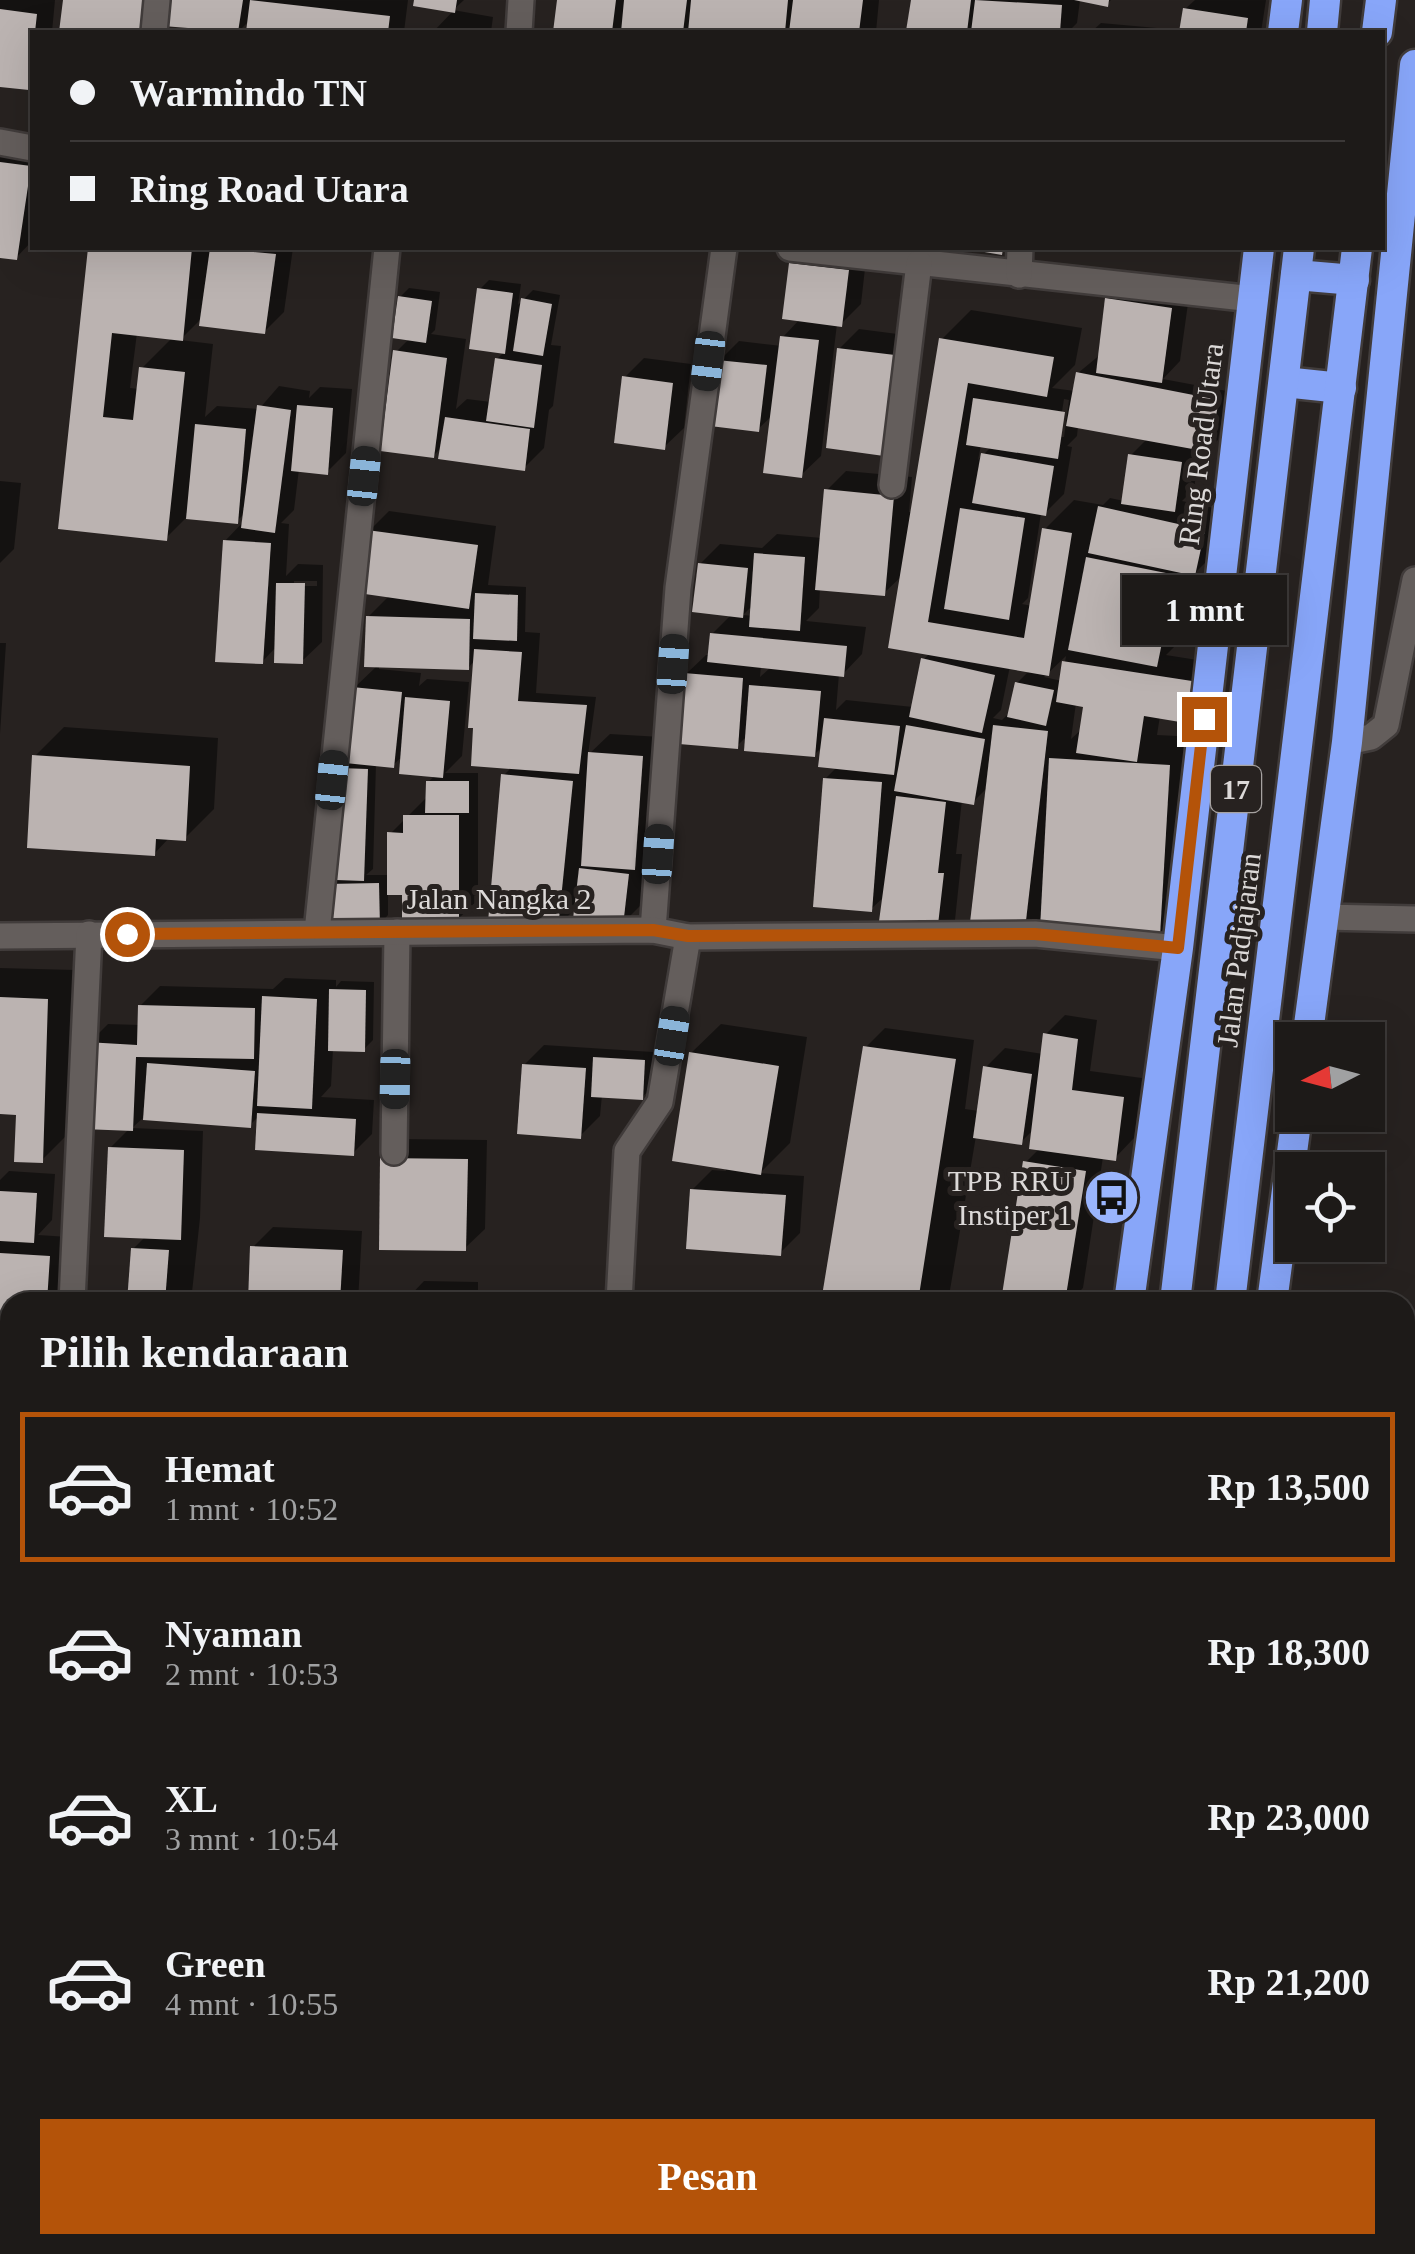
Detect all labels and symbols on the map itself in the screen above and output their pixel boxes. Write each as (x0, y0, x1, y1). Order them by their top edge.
car (689, 329, 727, 393)
street label: Ring Road Utara (1172, 341, 1229, 547)
car (346, 445, 382, 507)
callout: 1 mnt (1122, 574, 1286, 644)
car (656, 633, 690, 695)
route end (1182, 697, 1227, 742)
car (314, 749, 350, 811)
road number: 17 (1211, 766, 1261, 812)
car (641, 823, 675, 885)
street label: Jalan Padjajaran (1210, 851, 1267, 1049)
street label: Jalan Nangka 2 (407, 882, 591, 915)
route start (105, 912, 150, 957)
car (652, 1004, 692, 1068)
north arrow (1275, 1022, 1385, 1132)
car (379, 1049, 411, 1109)
place label: TPB RRU Instiper 1 (948, 1164, 1072, 1231)
bus stop icon: TPB RRU Instiper 1 (1081, 1168, 1141, 1228)

